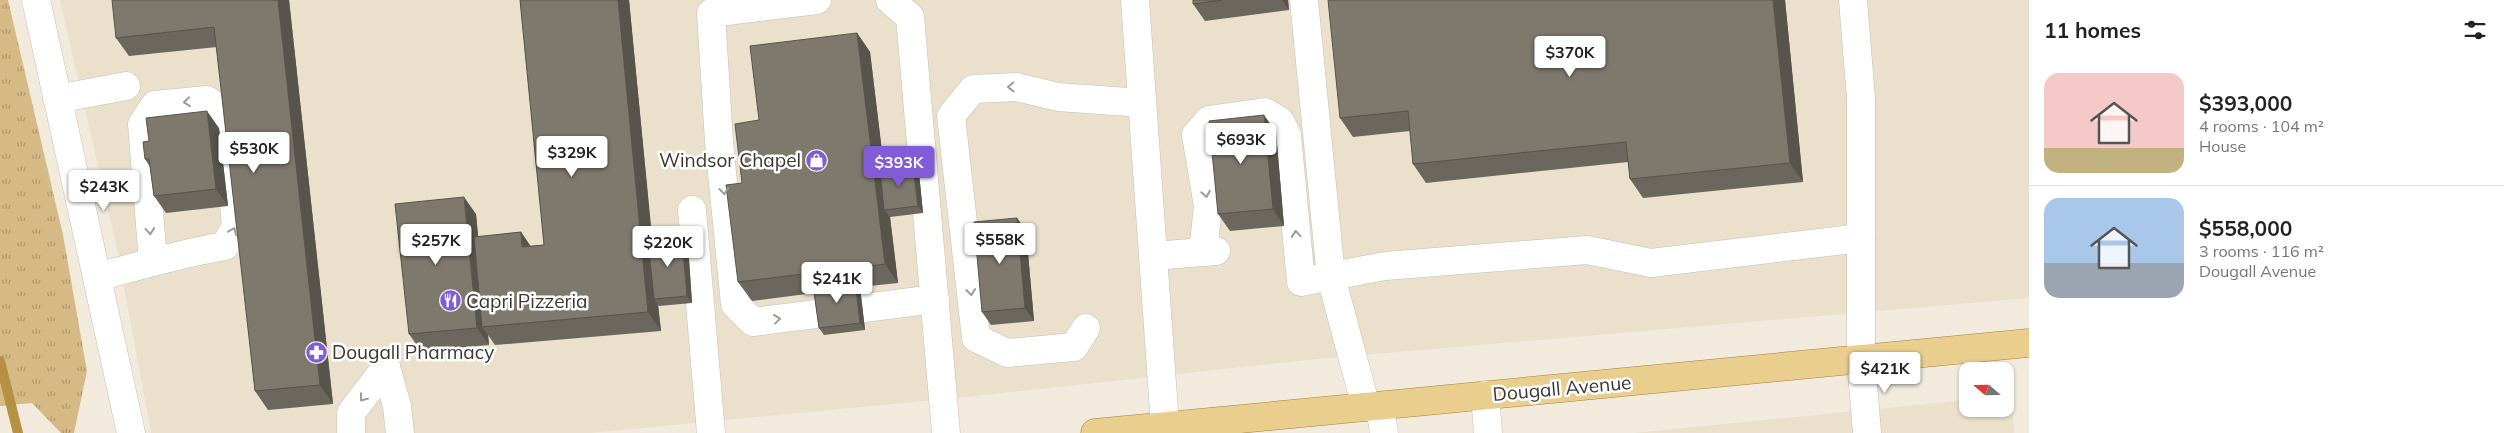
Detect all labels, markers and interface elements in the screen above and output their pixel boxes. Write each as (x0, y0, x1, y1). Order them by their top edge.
icon: filters (2461, 16, 2489, 44)
text: 11 homes (2044, 17, 2141, 43)
pin: $370K (1535, 36, 1605, 78)
text: $370K (1545, 42, 1595, 62)
one-way arrow (1006, 82, 1014, 92)
text: $393,000 (2199, 90, 2292, 116)
icon: home (2084, 93, 2144, 153)
one-way arrow (183, 96, 191, 107)
text: 4 rooms · 104 m² (2199, 116, 2324, 136)
pin: $693K (1206, 122, 1276, 165)
text: $693K (1216, 129, 1266, 149)
pin: $530K (219, 132, 289, 174)
pin: $329K (537, 136, 607, 178)
text: House (2199, 136, 2246, 156)
text: $530K (229, 138, 279, 158)
text: $329K (547, 142, 597, 162)
pin: $393K (864, 146, 934, 188)
place label: Windsor Chapel (659, 148, 801, 172)
shop icon: Windsor Chapel (805, 148, 829, 172)
text: $393K (874, 152, 924, 172)
pin: $243K (69, 170, 139, 212)
text: $243K (79, 176, 129, 196)
one-way arrow (718, 187, 729, 195)
one-way arrow (1201, 189, 1211, 198)
text: $558,000 (2199, 215, 2292, 241)
icon: home (2084, 218, 2144, 278)
pin: $558K (965, 222, 1035, 265)
pin: $257K (401, 224, 471, 266)
pin: $220K (633, 226, 703, 268)
one-way arrow (145, 227, 156, 235)
one-way arrow (226, 228, 236, 237)
text: $558K (975, 229, 1025, 249)
one-way arrow (1291, 229, 1302, 237)
text: $257K (411, 230, 461, 250)
text: $220K (643, 232, 693, 252)
text: 3 rooms · 116 m² (2199, 241, 2324, 261)
text: Dougall Avenue (2199, 261, 2316, 281)
pin: $241K (802, 262, 872, 304)
text: $241K (812, 268, 862, 288)
restaurant icon: Capri Pizzeria (438, 289, 462, 313)
place label: Capri Pizzeria (466, 289, 587, 313)
one-way arrow (965, 289, 976, 297)
one-way arrow (773, 314, 781, 325)
pharmacy icon: Dougall Pharmacy (304, 340, 328, 364)
place label: Dougall Pharmacy (332, 340, 494, 364)
pin: $421K (1850, 352, 1920, 394)
text: $421K (1860, 358, 1910, 378)
north arrow (1959, 362, 2014, 418)
map controls (1959, 362, 2014, 417)
street label: Dougall Avenue (1492, 370, 1632, 406)
one-way arrow (360, 392, 369, 402)

